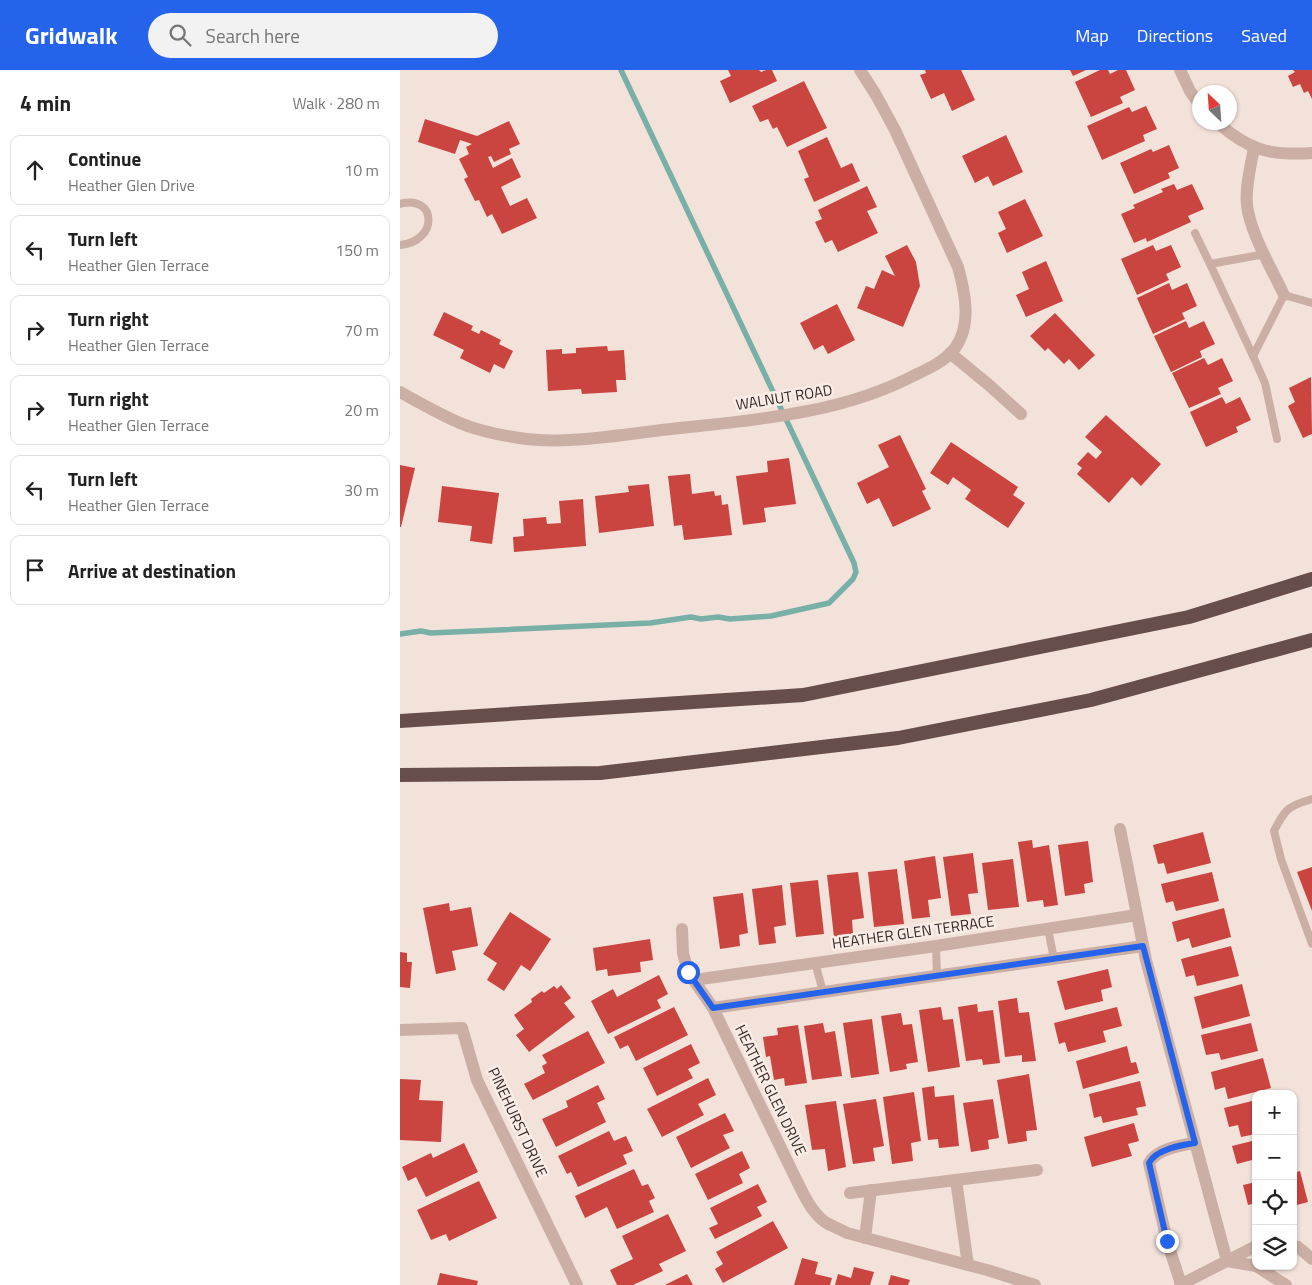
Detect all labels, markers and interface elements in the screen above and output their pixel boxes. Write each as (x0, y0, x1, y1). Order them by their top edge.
search box (148, 13, 498, 58)
text: Gridwalk (25, 17, 118, 53)
icon: search (166, 21, 194, 49)
text: Search here (206, 21, 300, 50)
text: Map (1075, 22, 1109, 49)
text: Directions (1137, 22, 1213, 49)
text: Saved (1241, 22, 1287, 49)
north arrow (1192, 85, 1237, 130)
text: 4 min (20, 87, 71, 119)
text: Walk · 280 m (292, 91, 380, 115)
text: Continue (68, 144, 141, 173)
icon: ahead (21, 156, 49, 184)
text: 10 m (344, 158, 379, 182)
text: Heather Glen Drive (68, 173, 195, 197)
text: Turn left (68, 224, 138, 253)
icon: left (21, 236, 49, 264)
text: 150 m (335, 238, 379, 262)
text: Heather Glen Terrace (68, 253, 209, 277)
text: Turn right (68, 304, 149, 333)
icon: right (21, 316, 49, 344)
text: 70 m (344, 318, 379, 342)
text: Heather Glen Terrace (68, 333, 209, 357)
street label: WALNUT ROAD (734, 378, 834, 416)
text: Turn right (68, 384, 149, 413)
icon: right (21, 396, 49, 424)
text: 20 m (344, 398, 379, 422)
text: Heather Glen Terrace (68, 413, 209, 437)
text: Turn left (68, 464, 138, 493)
icon: left (21, 476, 49, 504)
text: 30 m (344, 478, 379, 502)
text: Heather Glen Terrace (68, 493, 209, 517)
icon: arrive (21, 556, 49, 584)
text: Arrive at destination (68, 556, 236, 585)
street label: HEATHER GLEN TERRACE (830, 909, 996, 955)
route start (677, 961, 700, 984)
street label: HEATHER GLEN DRIVE (729, 1021, 813, 1159)
street label: PINEHURST DRIVE (482, 1063, 554, 1181)
map controls (1252, 1090, 1297, 1270)
button: + (1252, 1090, 1297, 1135)
button: − (1252, 1135, 1297, 1180)
button: locate (1252, 1180, 1297, 1225)
button: layers (1252, 1225, 1297, 1270)
route end (1156, 1230, 1179, 1253)

